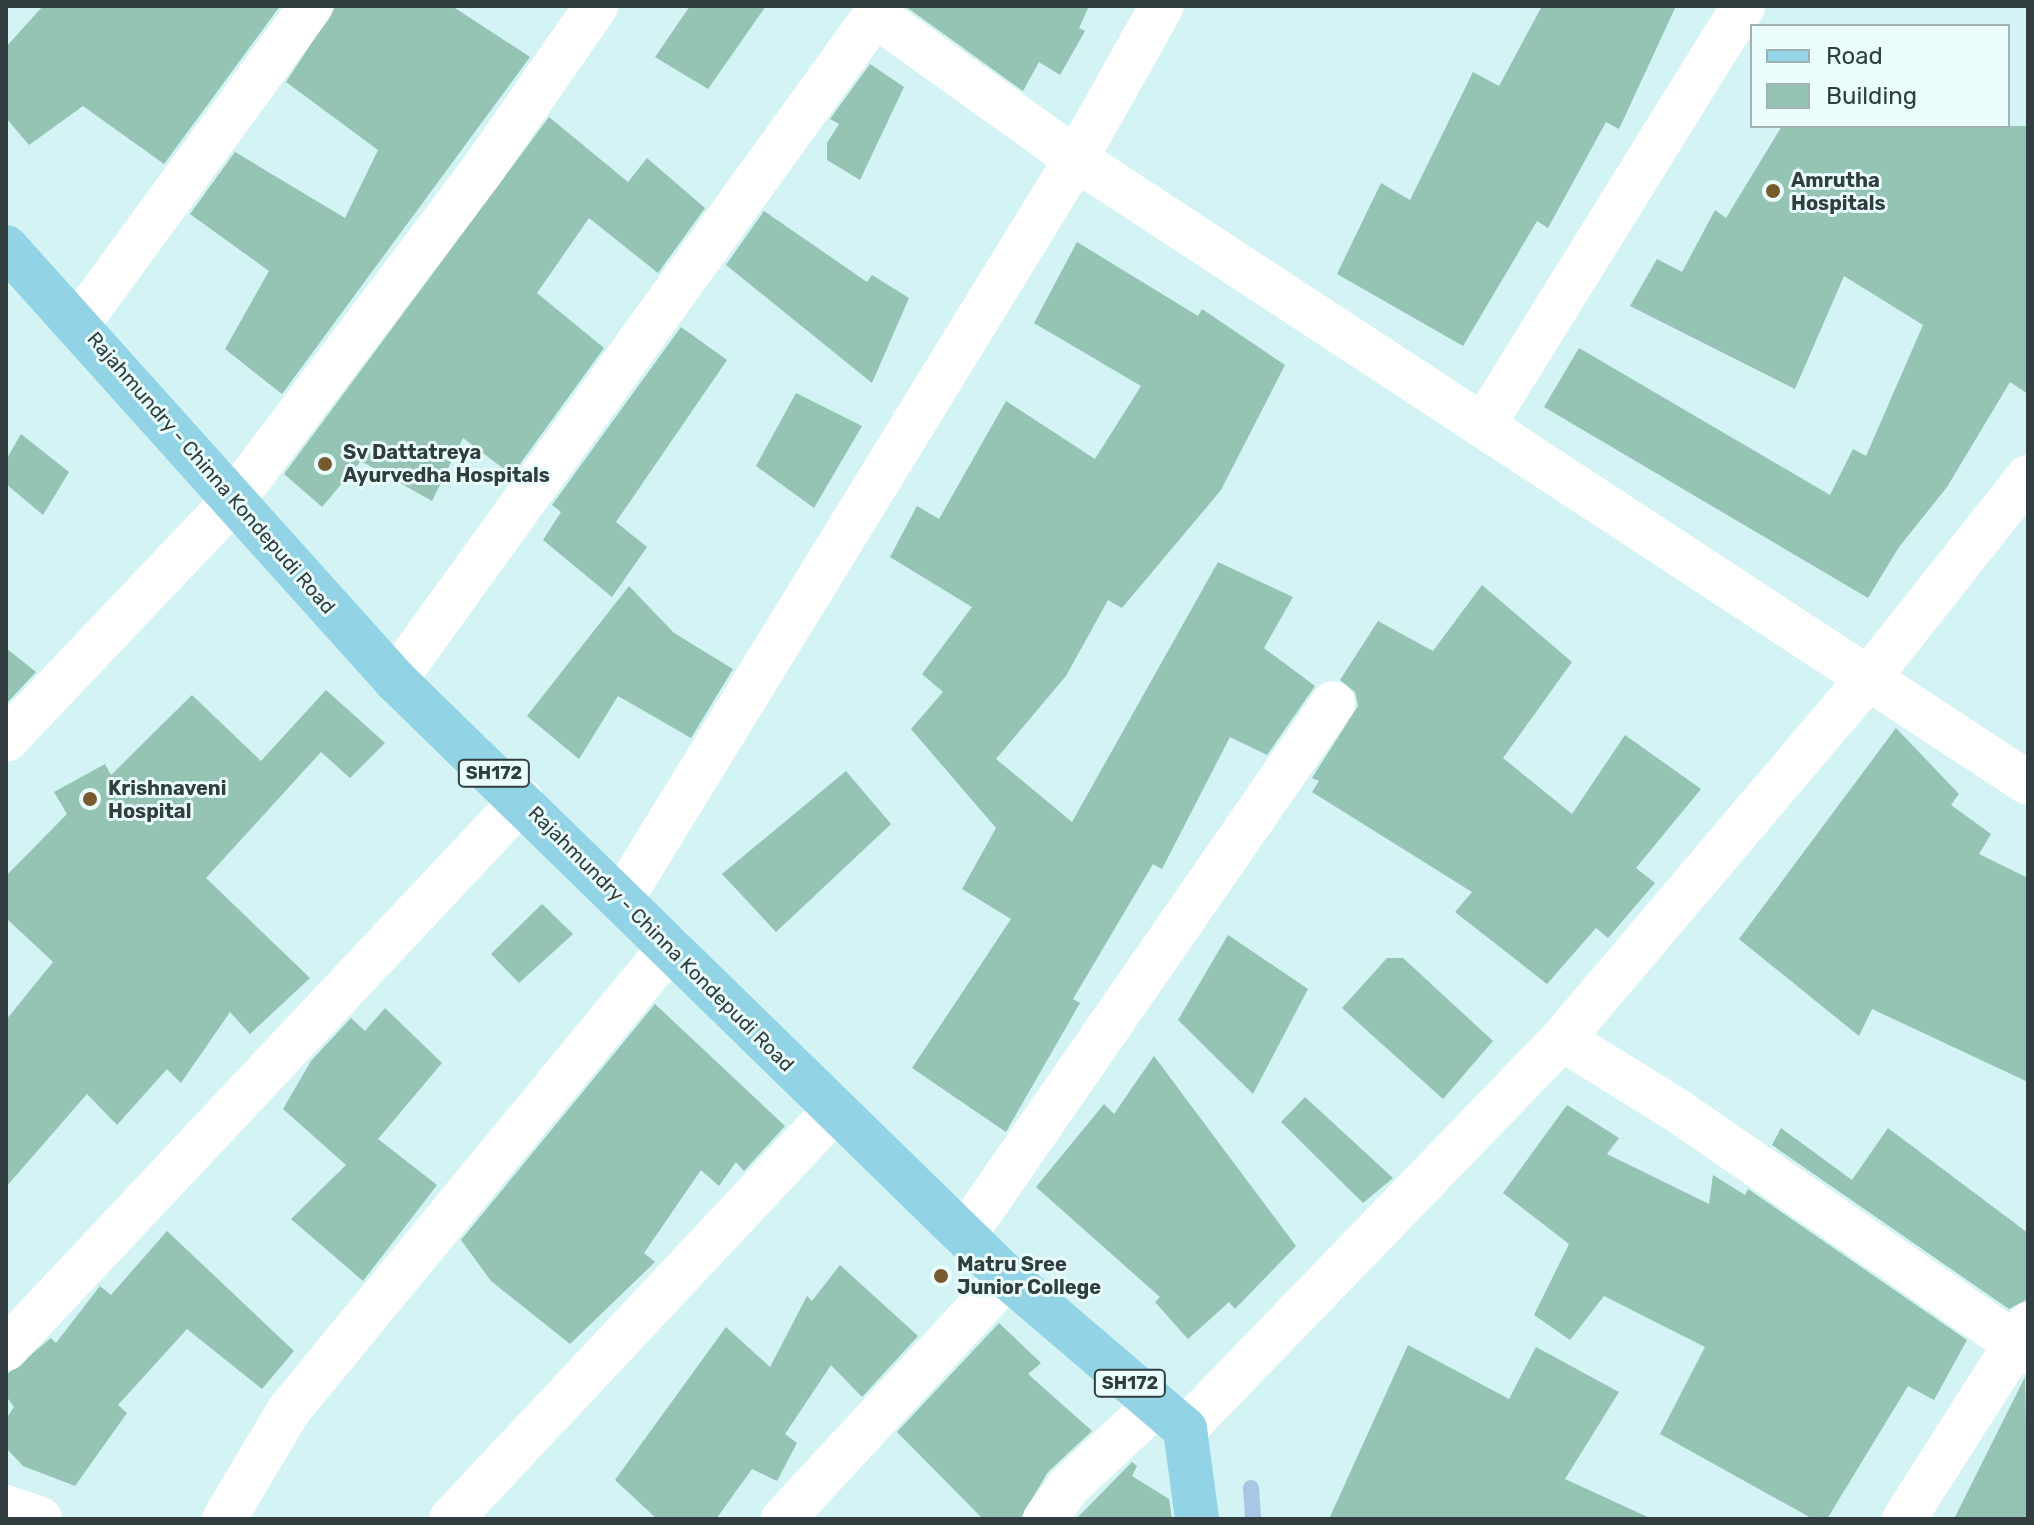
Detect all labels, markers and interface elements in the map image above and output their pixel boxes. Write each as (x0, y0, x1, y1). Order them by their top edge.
legend (1750, 24, 2010, 128)
text: Road (1826, 42, 1883, 70)
text: Building (1826, 82, 1917, 110)
place label: Amrutha Hospitals (1791, 168, 1885, 215)
marker: Amrutha Hospitals (1762, 180, 1784, 202)
street label: Rajahmundry - Chinna Kondepudi Road (82, 327, 340, 619)
place label: Sv Dattatreya Ayurvedha Hospitals (343, 440, 550, 487)
marker: Sv Dattatreya Ayurvedha Hospitals (314, 453, 336, 475)
road number: SH172 (456, 759, 532, 787)
place label: Krishnaveni Hospital (108, 776, 226, 823)
marker: Krishnaveni Hospital (79, 788, 101, 810)
street label: Rajahmundry - Chinna Kondepudi Road (523, 801, 799, 1077)
place label: Matru Sree Junior College (957, 1252, 1101, 1299)
marker: Matru Sree Junior College (932, 1267, 950, 1285)
road number: SH172 (1092, 1369, 1168, 1397)

